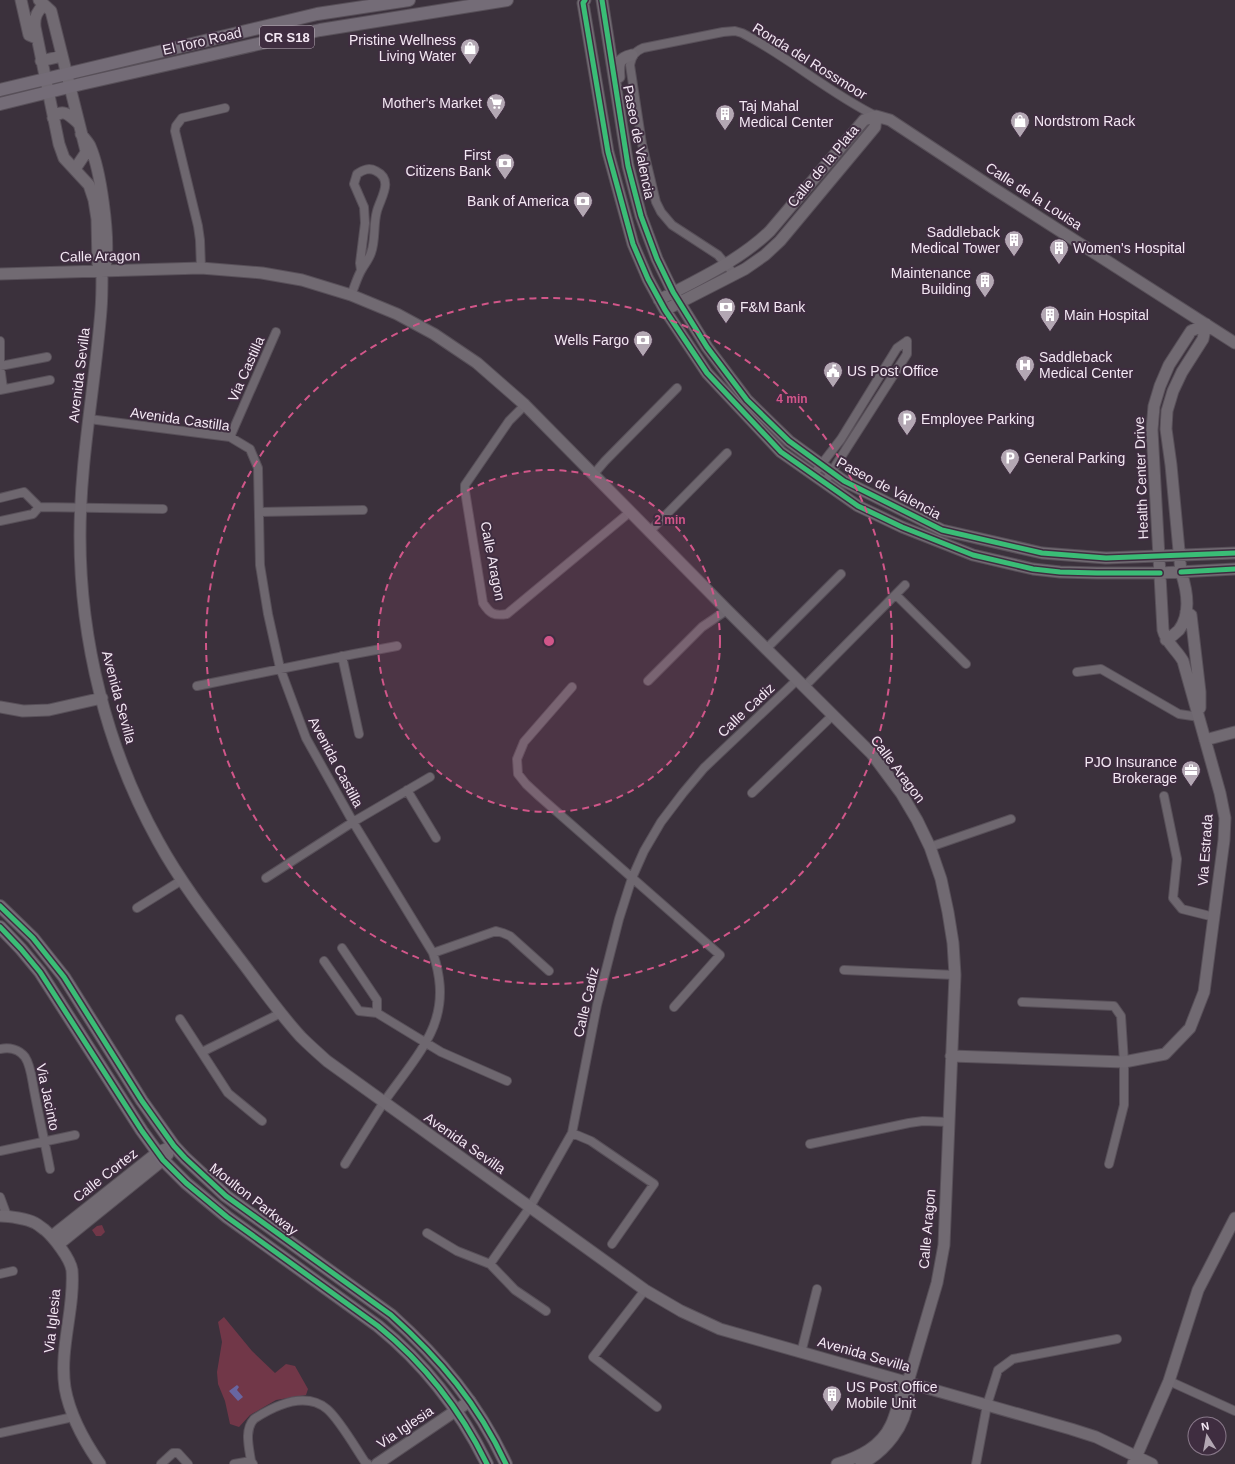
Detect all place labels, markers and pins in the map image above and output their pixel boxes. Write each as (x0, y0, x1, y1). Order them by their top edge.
place label: Pristine Wellness Living Water (349, 32, 456, 64)
shop icon: Pristine Wellness Living Water (459, 37, 481, 65)
supermarket icon: Mother's Market (485, 92, 507, 120)
place label: Mother's Market (382, 95, 482, 111)
place label: Taj Mahal Medical Center (739, 98, 833, 130)
building icon: Taj Mahal Medical Center (714, 103, 736, 131)
shop icon: Nordstrom Rack (1009, 110, 1031, 138)
place label: Nordstrom Rack (1034, 113, 1136, 129)
place label: First Citizens Bank (405, 147, 492, 179)
bank icon: First Citizens Bank (494, 152, 516, 180)
bank icon: Bank of America (572, 190, 594, 218)
place label: Bank of America (467, 193, 569, 209)
place label: Saddleback Medical Tower (911, 224, 1001, 256)
building icon: Saddleback Medical Tower (1003, 229, 1025, 257)
building icon: Women's Hospital (1048, 237, 1070, 265)
place label: Women's Hospital (1073, 240, 1185, 256)
place label: Maintenance Building (891, 265, 971, 297)
building icon: Maintenance Building (974, 270, 996, 298)
bank icon: F&M Bank (715, 296, 737, 324)
place label: F&M Bank (740, 299, 806, 315)
building icon: Main Hospital (1039, 304, 1061, 332)
place label: Main Hospital (1064, 307, 1149, 323)
bank icon: Wells Fargo (632, 329, 654, 357)
place label: Wells Fargo (555, 332, 629, 348)
place label: Saddleback Medical Center (1039, 349, 1133, 381)
hospital icon: Saddleback Medical Center (1014, 354, 1036, 382)
public building icon: US Post Office (822, 360, 844, 388)
place label: US Post Office (847, 363, 939, 379)
parking icon: Employee Parking (896, 408, 918, 436)
place label: Employee Parking (921, 411, 1035, 427)
parking icon: General Parking (999, 447, 1021, 475)
place label: General Parking (1024, 450, 1125, 466)
centre of rings (542, 634, 556, 648)
place label: PJO Insurance Brokerage (1084, 754, 1177, 786)
office icon: PJO Insurance Brokerage (1180, 759, 1202, 787)
place label: US Post Office Mobile Unit (846, 1379, 938, 1411)
building icon: US Post Office Mobile Unit (821, 1384, 843, 1412)

